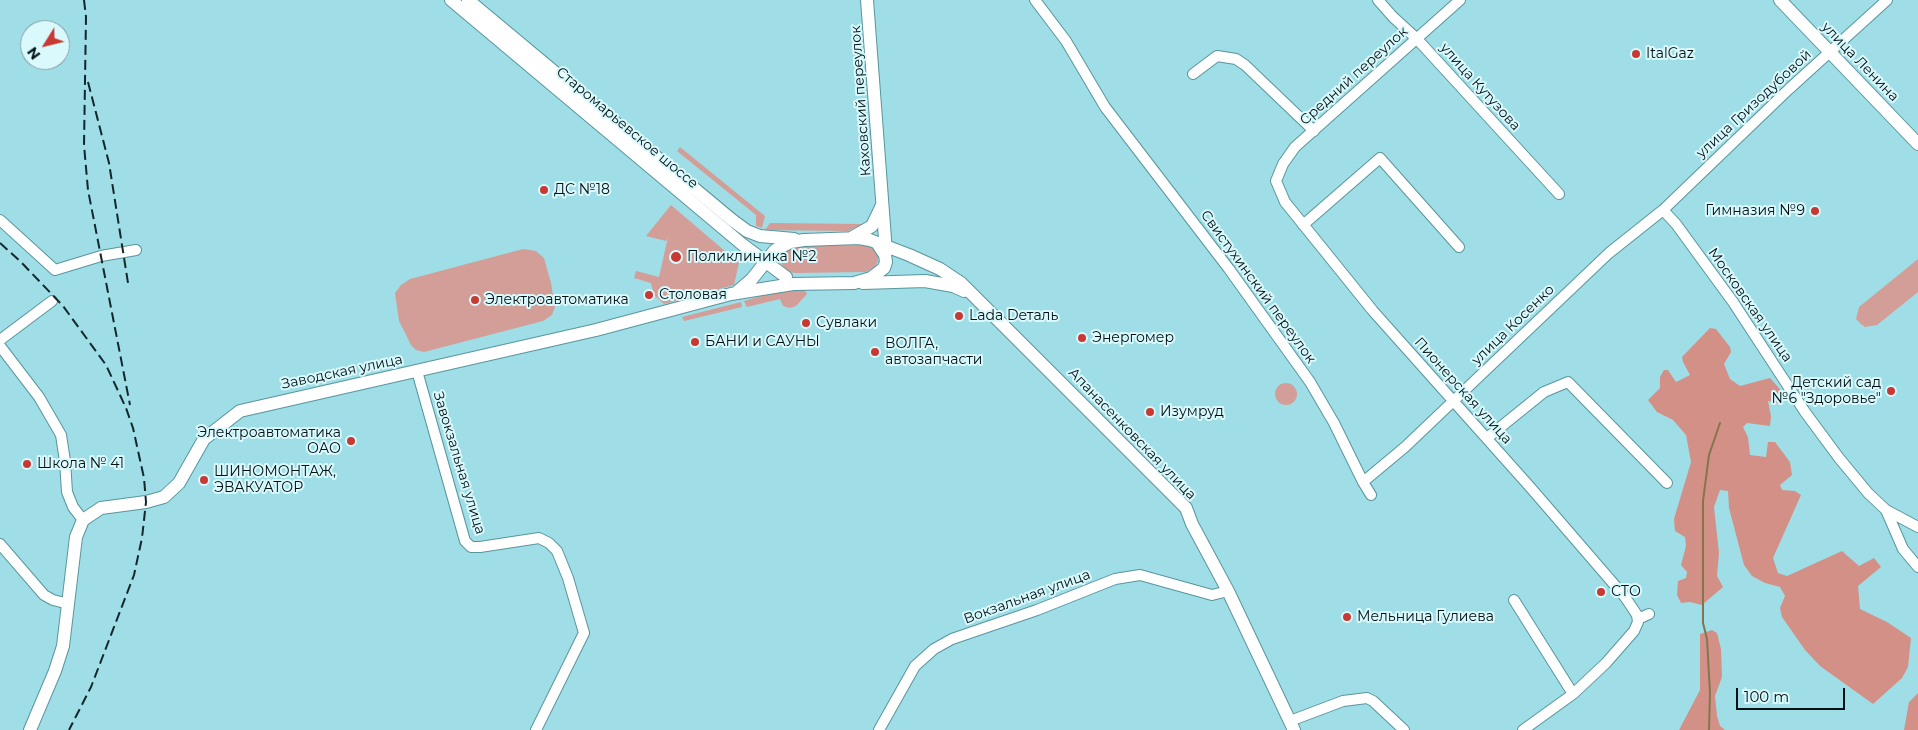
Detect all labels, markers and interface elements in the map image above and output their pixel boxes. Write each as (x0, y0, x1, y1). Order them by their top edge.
street label: улица Ленина (1818, 19, 1902, 105)
north arrow (20, 20, 70, 70)
street label: Средний переулок (1297, 23, 1411, 129)
street label: Каховский переулок (847, 25, 875, 177)
street label: улица Кутузова (1436, 40, 1524, 134)
text: N (23, 43, 44, 63)
place label: ItalGaz (1646, 46, 1694, 62)
street label: улица Гризодубовой (1693, 46, 1815, 162)
marker: ItalGaz (1630, 48, 1642, 60)
street label: Старомарьевское шоссе (553, 64, 701, 192)
place label: ДС №18 (554, 182, 610, 198)
marker: ДС №18 (538, 184, 550, 196)
place label: Гимназия №9 (1705, 203, 1805, 219)
marker: Гимназия №9 (1809, 205, 1821, 217)
street label: Свистухинский переулок (1197, 207, 1319, 367)
street label: Московская улица (1704, 245, 1796, 365)
place label: Поликлиника №2 (687, 249, 816, 265)
marker: Поликлиника №2 (669, 250, 683, 264)
street label: улица Косенко (1468, 281, 1558, 369)
place label: Столовая (659, 287, 727, 303)
marker: Столовая (643, 289, 655, 301)
place label: Электроавтоматика (485, 292, 629, 308)
marker: Электроавтоматика (469, 294, 481, 306)
place label: Lada Dеталь (969, 308, 1058, 324)
marker: Lada Dеталь (953, 310, 965, 322)
place label: Сувлаки (816, 315, 877, 331)
marker: Сувлаки (800, 317, 812, 329)
place label: Энергомер (1092, 330, 1174, 346)
marker: Энергомер (1076, 332, 1088, 344)
place label: БАНИ и САУНЫ (705, 334, 820, 350)
street label: Пионерская улица (1411, 334, 1515, 448)
marker: БАНИ и САУНЫ (689, 336, 701, 348)
place label: ВОЛГА, автозапчасти (885, 336, 982, 368)
marker: ВОЛГА, автозапчасти (869, 346, 881, 358)
street label: Заводская улица (280, 351, 404, 393)
street label: Апанасенковская улица (1065, 365, 1199, 503)
place label: Детский сад №6 "Здоровье" (1772, 375, 1881, 408)
marker: Детский сад №6 "Здоровье" (1885, 385, 1897, 397)
street label: Завокзальная улица (429, 390, 489, 536)
place label: Изумруд (1160, 404, 1224, 420)
marker: Изумруд (1144, 406, 1156, 418)
place label: Электроавтоматика ОАО (197, 425, 341, 458)
marker: Электроавтоматика ОАО (345, 435, 357, 447)
place label: Школа № 41 (37, 456, 124, 472)
marker: Школа № 41 (21, 458, 33, 470)
place label: ШИНОМОНТАЖ, ЭВАКУАТОР (214, 464, 336, 497)
marker: ШИНОМОНТАЖ, ЭВАКУАТОР (198, 474, 210, 486)
street label: Вокзальная улица (961, 566, 1093, 628)
place label: СТО (1611, 584, 1641, 600)
marker: СТО (1595, 586, 1607, 598)
place label: Мельница Гулиева (1357, 609, 1494, 625)
marker: Мельница Гулиева (1341, 611, 1353, 623)
scale bar (1738, 678, 1847, 710)
text: 100 m (1744, 687, 1789, 706)

